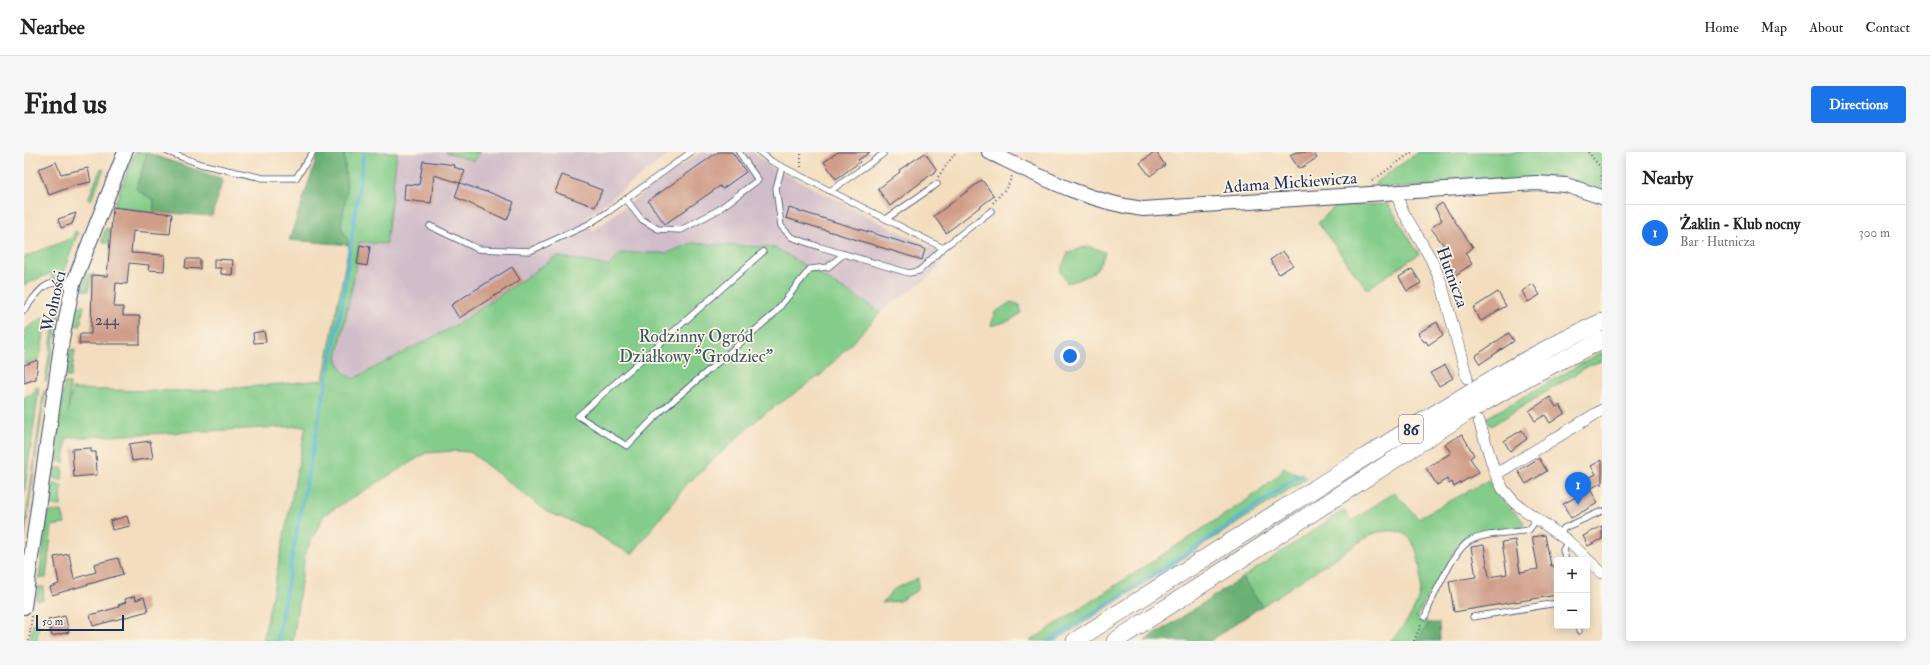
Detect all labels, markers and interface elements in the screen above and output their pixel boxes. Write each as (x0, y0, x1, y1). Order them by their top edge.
text: Nearbee (20, 16, 85, 40)
text: Home (1704, 19, 1739, 36)
text: Map (1761, 19, 1787, 36)
text: About (1809, 19, 1843, 36)
text: Contact (1865, 19, 1910, 36)
button: Directions (1811, 86, 1906, 123)
text: Find us (24, 87, 107, 122)
street label: Adama Mickiewicza (1221, 167, 1359, 198)
text: Nearby (1642, 168, 1693, 189)
text: Żaklin - Klub nocny (1680, 215, 1800, 234)
text: 1 (1653, 225, 1657, 241)
text: 300 m (1859, 225, 1890, 241)
text: Bar · Hutnicza (1680, 234, 1755, 250)
street label: Hutnicza (1432, 244, 1474, 311)
street label: Wolności (36, 268, 71, 335)
house number: 244 (95, 311, 120, 330)
park label: Rodzinny Ogród Działkowy "Grodziec" (619, 326, 774, 368)
your location (1060, 346, 1080, 366)
road number: 86 (1399, 415, 1423, 443)
pin: 1 (1565, 472, 1591, 505)
map controls (1554, 557, 1590, 629)
button: + (1554, 557, 1590, 593)
button: − (1554, 593, 1590, 629)
scale bar (36, 613, 124, 632)
text: 50 m (42, 615, 63, 628)

